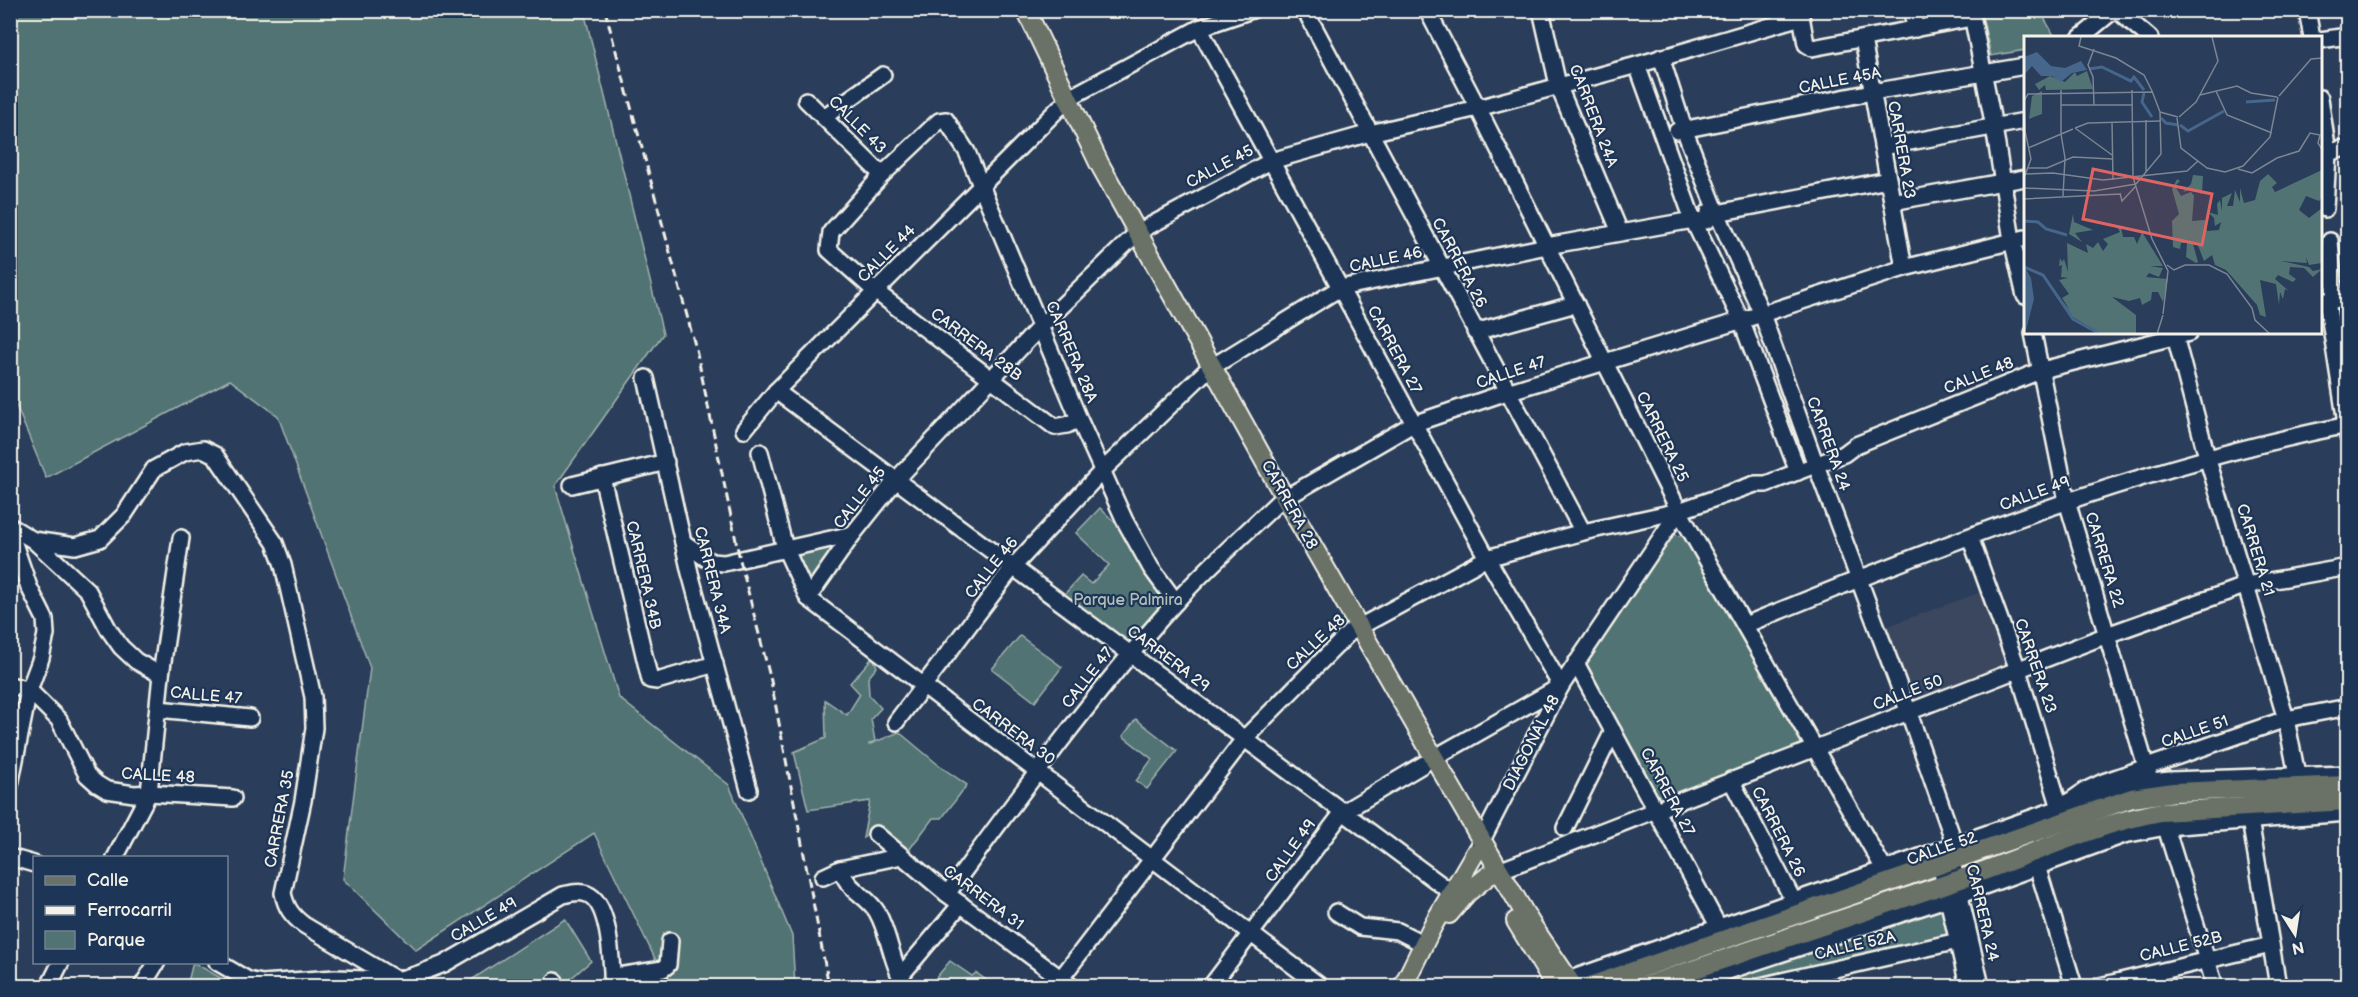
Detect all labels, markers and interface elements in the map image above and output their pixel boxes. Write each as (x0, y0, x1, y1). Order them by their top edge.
inset map (2024, 36, 2322, 334)
street label: CARRERA 24A (1565, 62, 1621, 170)
street label: CALLE 45A (1797, 64, 1883, 98)
street label: CALLE 43 (824, 92, 890, 158)
street label: CARRERA 23 (1883, 100, 1919, 200)
street label: CALLE 45 (1183, 141, 1257, 193)
street label: CARRERA 26 (1427, 215, 1491, 311)
street label: CALLE 44 (854, 221, 920, 287)
street label: CALLE 46 (1348, 243, 1424, 277)
street label: CARRERA 28A (1041, 298, 1101, 406)
street label: CARRERA 27 (1363, 303, 1425, 398)
street label: CARRERA 28B (926, 304, 1026, 386)
street label: CALLE 47 (1474, 353, 1548, 393)
street label: CALLE 48 (1941, 353, 2017, 399)
street label: CARRERA 25 (1632, 389, 1692, 485)
street label: CARRERA 24 (1802, 394, 1854, 494)
street label: CARRERA 28 (1257, 457, 1321, 553)
street label: CALLE 45 (830, 463, 890, 533)
street label: CALLE 49 (1997, 473, 2073, 515)
street label: CARRERA 21 (2232, 502, 2278, 598)
street label: CARRERA 22 (2080, 510, 2128, 611)
street label: CARRERA 34B (621, 519, 665, 631)
street label: CARRERA 34A (690, 525, 734, 636)
street label: CALLE 46 (961, 533, 1023, 603)
park label: Parque Palmira (1073, 591, 1183, 610)
street label: CALLE 48 (1283, 611, 1349, 675)
street label: CARRERA 23 (2010, 616, 2060, 716)
street label: CARRERA 29 (1123, 622, 1213, 696)
street label: CALLE 47 (1058, 644, 1118, 712)
street label: CALLE 50 (1871, 671, 1945, 715)
street label: CALLE 47 (169, 683, 243, 709)
street label: DIAGONAL 48 (1500, 692, 1564, 794)
street label: CARRERA 30 (968, 695, 1058, 769)
street label: CALLE 51 (2159, 712, 2231, 752)
street label: CARRERA 27 (1636, 745, 1698, 840)
street label: CALLE 48 (121, 765, 195, 787)
street label: CARRERA 35 (261, 769, 299, 869)
street label: CARRERA 26 (1747, 784, 1809, 881)
street label: CALLE 49 (1262, 816, 1320, 886)
street label: CALLE 52 (1904, 828, 1980, 870)
legend (33, 856, 228, 964)
street label: CARRERA 31 (939, 862, 1027, 934)
street label: CARRERA 24 (1962, 863, 2002, 964)
text: Calle (87, 870, 129, 891)
street label: CALLE 49 (447, 893, 521, 947)
text: Ferrocarril (87, 900, 172, 921)
north arrow (2265, 904, 2325, 964)
street label: CALLE 52A (1813, 927, 1898, 965)
street label: CALLE 52B (2138, 928, 2224, 966)
text: Parque (87, 930, 145, 951)
text: N (2290, 937, 2306, 958)

